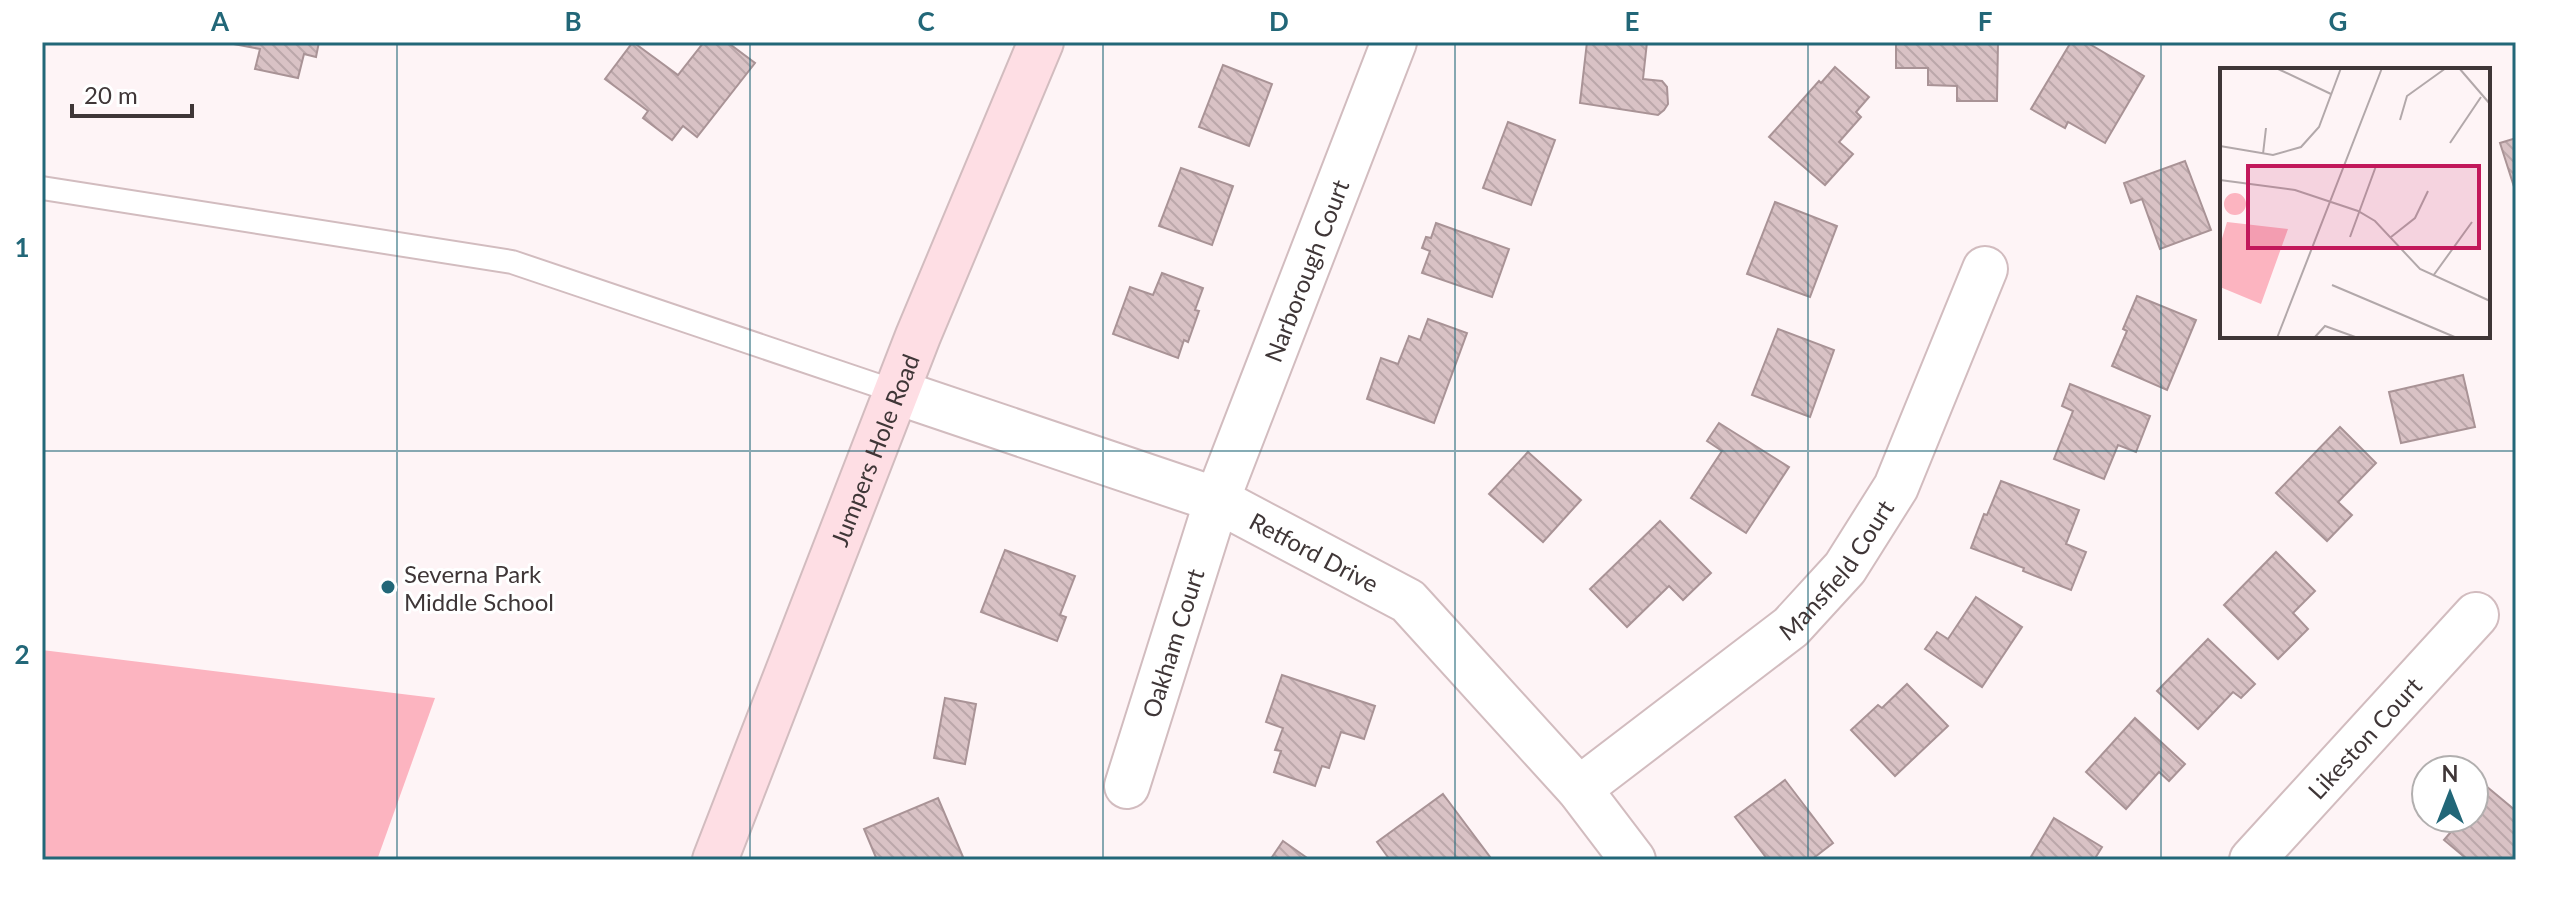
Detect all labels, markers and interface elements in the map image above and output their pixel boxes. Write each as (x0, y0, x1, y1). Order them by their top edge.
text: A (210, 5, 230, 37)
text: B (564, 5, 582, 37)
text: C (917, 5, 935, 37)
text: D (1269, 5, 1289, 37)
text: E (1625, 5, 1639, 37)
text: F (1978, 5, 1992, 37)
text: G (2329, 5, 2347, 37)
scale bar (72, 68, 192, 118)
inset map (2220, 68, 2490, 338)
text: 20 m (84, 80, 138, 109)
street label: Narborough Court (1257, 175, 1354, 366)
text: 1 (14, 231, 30, 263)
street label: Jumpers Hole Road (824, 350, 924, 550)
street label: Mansfield Court (1773, 494, 1899, 646)
street label: Retford Drive (1245, 506, 1384, 597)
place label: Severna Park Middle School (404, 559, 554, 616)
street label: Oakham Court (1135, 565, 1209, 721)
marker: Severna Park Middle School (379, 578, 397, 596)
text: 2 (14, 638, 30, 670)
street label: Likeston Court (2301, 670, 2427, 804)
north arrow (2410, 754, 2490, 834)
text: N (2442, 760, 2458, 787)

